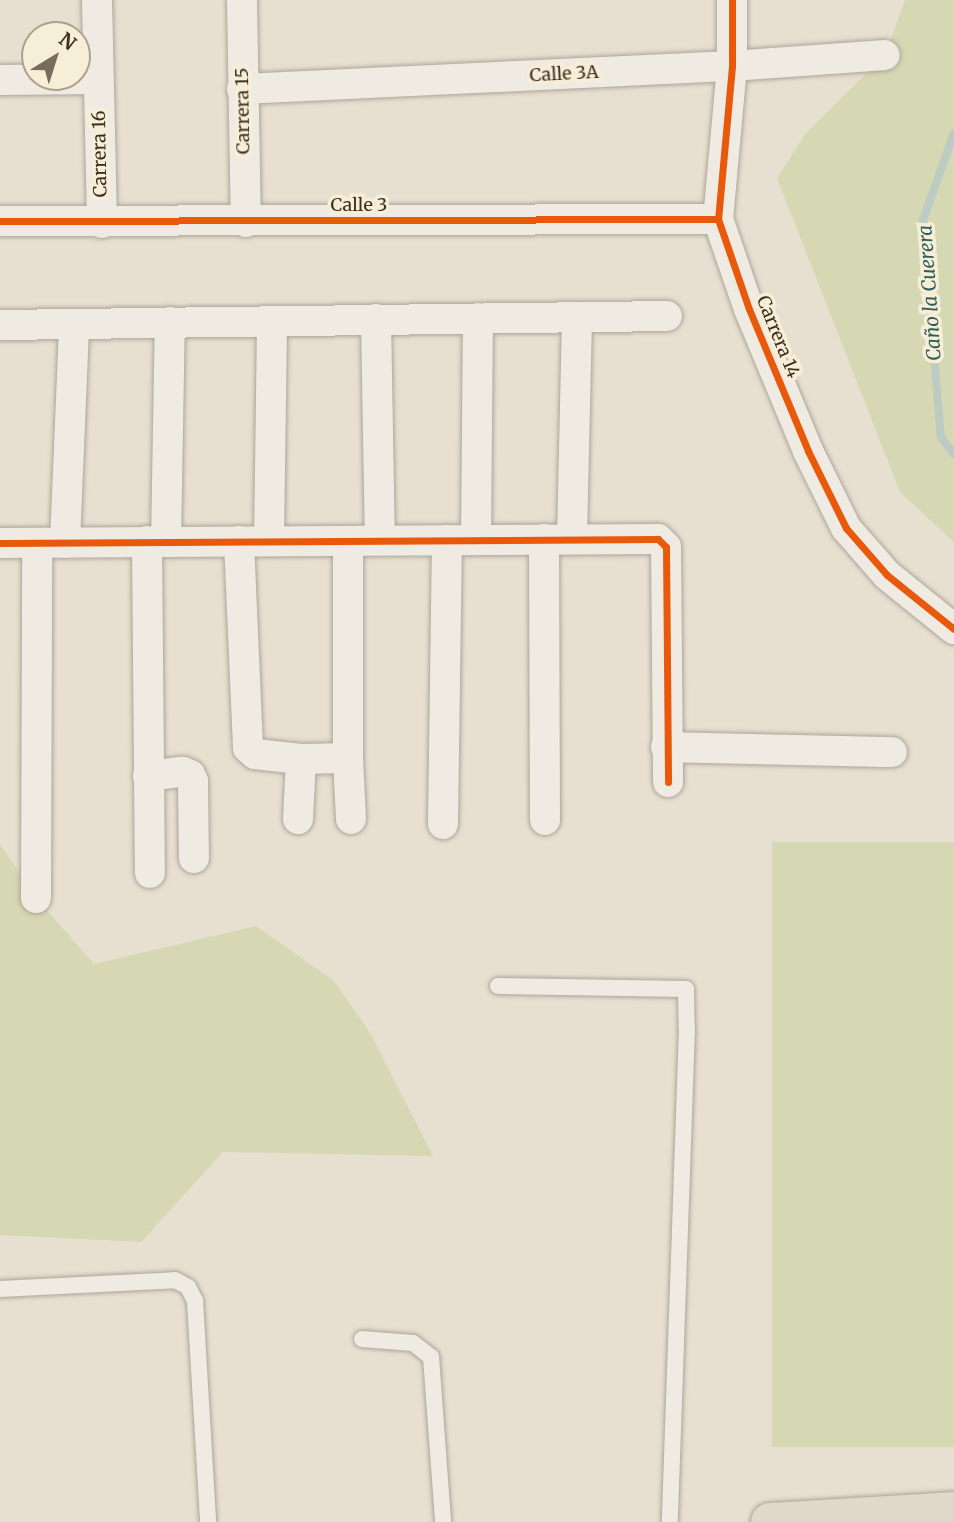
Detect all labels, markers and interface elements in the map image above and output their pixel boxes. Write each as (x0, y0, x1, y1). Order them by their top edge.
north arrow (21, 21, 91, 91)
text: N (54, 27, 81, 55)
street label: Calle 3A (529, 61, 599, 87)
street label: Carrera 15 (231, 67, 255, 155)
street label: Carrera 16 (88, 110, 112, 198)
street label: Calle 3 (331, 194, 387, 216)
water label: Caño la Cuerera (914, 224, 946, 362)
street label: Carrera 14 (752, 293, 804, 381)

